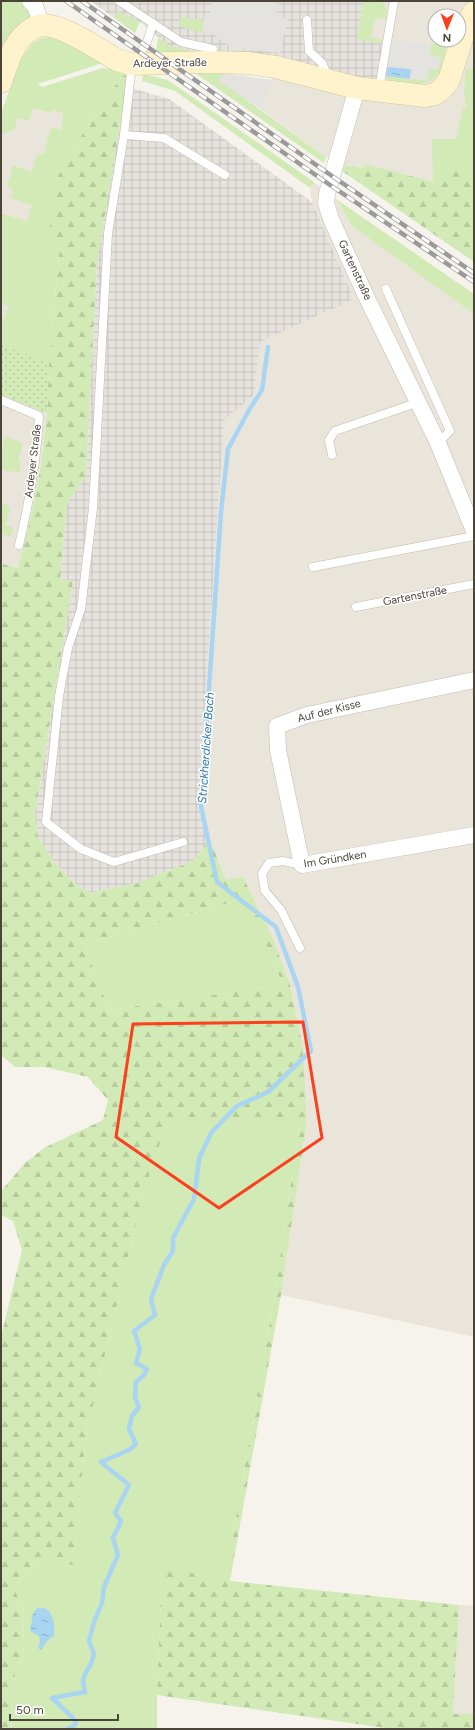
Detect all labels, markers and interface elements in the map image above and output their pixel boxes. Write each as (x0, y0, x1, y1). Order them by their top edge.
north arrow (427, 8, 467, 48)
text: N (442, 31, 451, 44)
street label: Ardeyer Straße (133, 56, 207, 70)
street label: Gartenstraße (335, 238, 375, 302)
street label: Ardeyer Straße (22, 423, 44, 499)
street label: Gartenstraße (382, 583, 448, 609)
water label: Strickherdicker Bach (195, 691, 217, 804)
street label: Auf der Kisse (296, 697, 362, 725)
street label: Im Gründken (303, 848, 367, 870)
scale bar (10, 1696, 118, 1722)
text: 50 m (16, 1703, 44, 1717)

